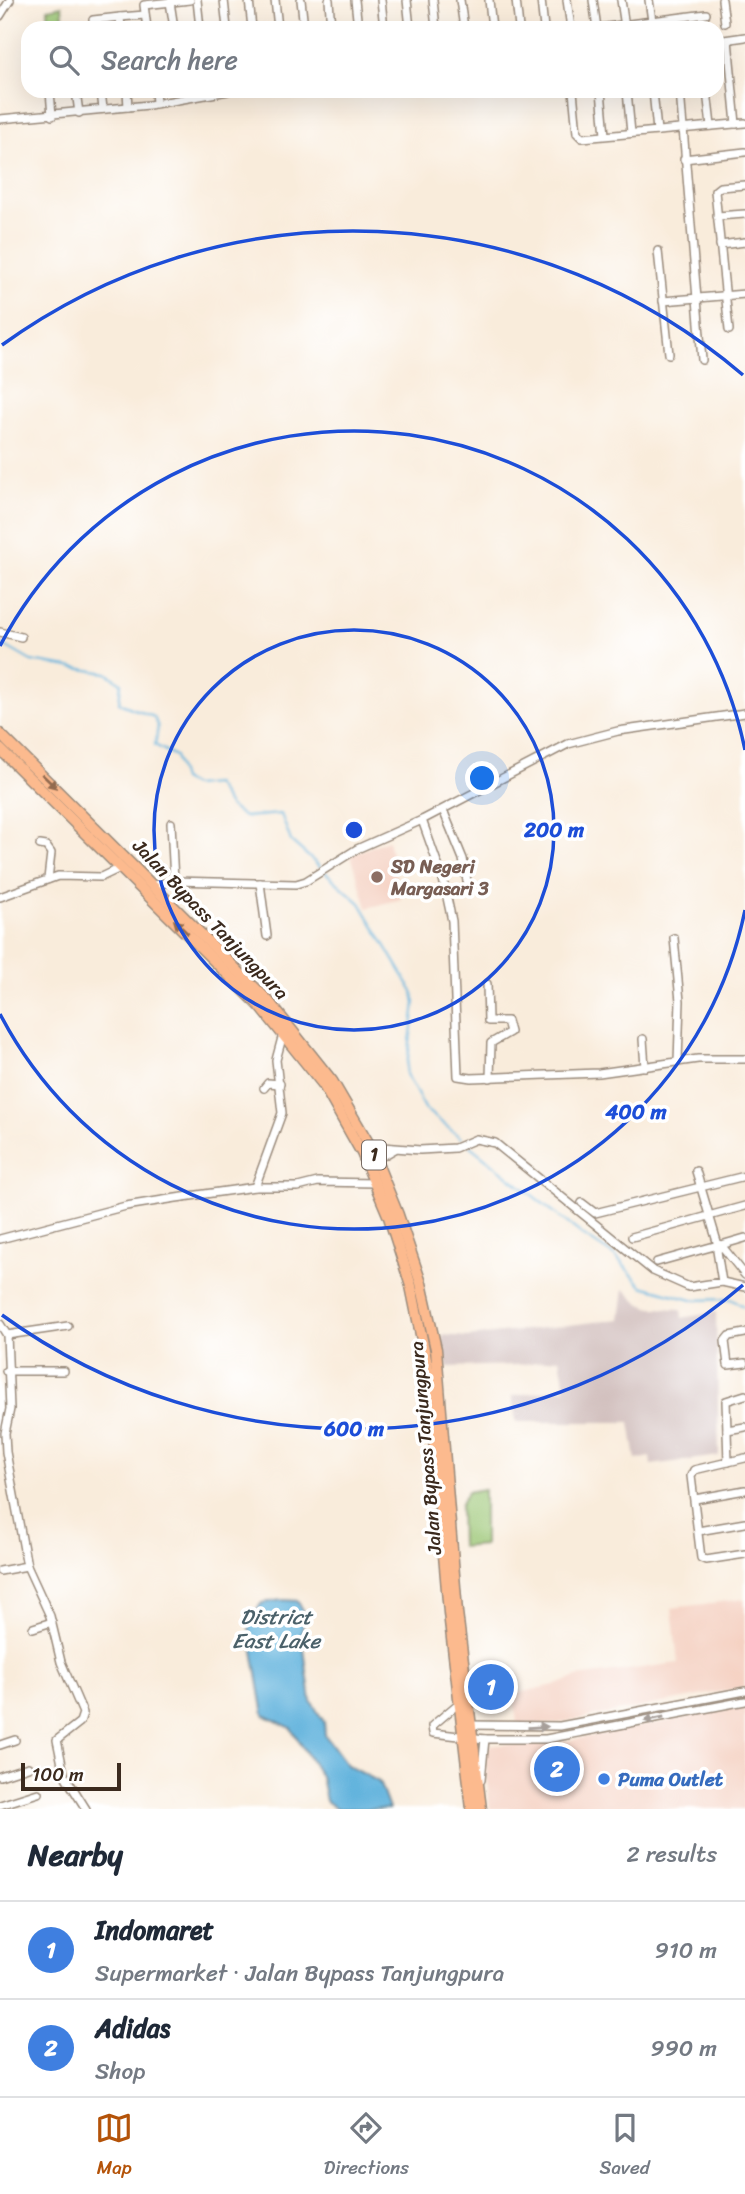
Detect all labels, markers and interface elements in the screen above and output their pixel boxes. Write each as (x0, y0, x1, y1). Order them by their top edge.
search box (21, 21, 724, 98)
text: Search here (101, 37, 238, 83)
icon: search (45, 41, 83, 79)
your location (465, 761, 499, 795)
one-way arrow (40, 773, 57, 789)
text: 200 m (523, 811, 585, 849)
centre of rings (342, 818, 366, 842)
street label: Jalan Bypass Tanjungpura (124, 830, 297, 1008)
place label: SD Negeri Margasari 3 (390, 850, 489, 905)
marker: SD Negeri Margasari 3 (369, 869, 385, 885)
one-way arrow (173, 920, 190, 936)
text: 400 m (604, 1093, 667, 1131)
road number: 1 (362, 1140, 386, 1170)
street label: Jalan Bypass Tanjungpura (400, 1339, 451, 1557)
text: 600 m (323, 1410, 385, 1448)
water label: District East Lake (232, 1598, 322, 1660)
pin: 1 (468, 1661, 514, 1713)
one-way arrow (643, 1714, 665, 1725)
one-way arrow (527, 1722, 549, 1733)
pin: 2 (534, 1743, 580, 1795)
text: 100 m (32, 1758, 84, 1791)
scale bar (21, 1760, 121, 1792)
place label: Puma Outlet (618, 1763, 724, 1796)
marker: Puma Outlet (596, 1771, 612, 1787)
text: Nearby (28, 1828, 123, 1882)
text: 2 results (626, 1834, 717, 1875)
text: Indomaret (95, 1907, 214, 1953)
text: 1 (46, 1930, 56, 1971)
text: 910 m (655, 1930, 717, 1971)
text: Supermarket · Jalan Bypass Tanjungpura (95, 1953, 504, 1994)
text: Adidas (95, 2005, 170, 2051)
text: 2 (44, 2028, 58, 2069)
text: 990 m (651, 2028, 717, 2069)
text: Shop (95, 2051, 145, 2092)
tab: Map (95, 2109, 133, 2184)
tab: Directions (324, 2109, 409, 2184)
tab: Saved (600, 2109, 650, 2184)

